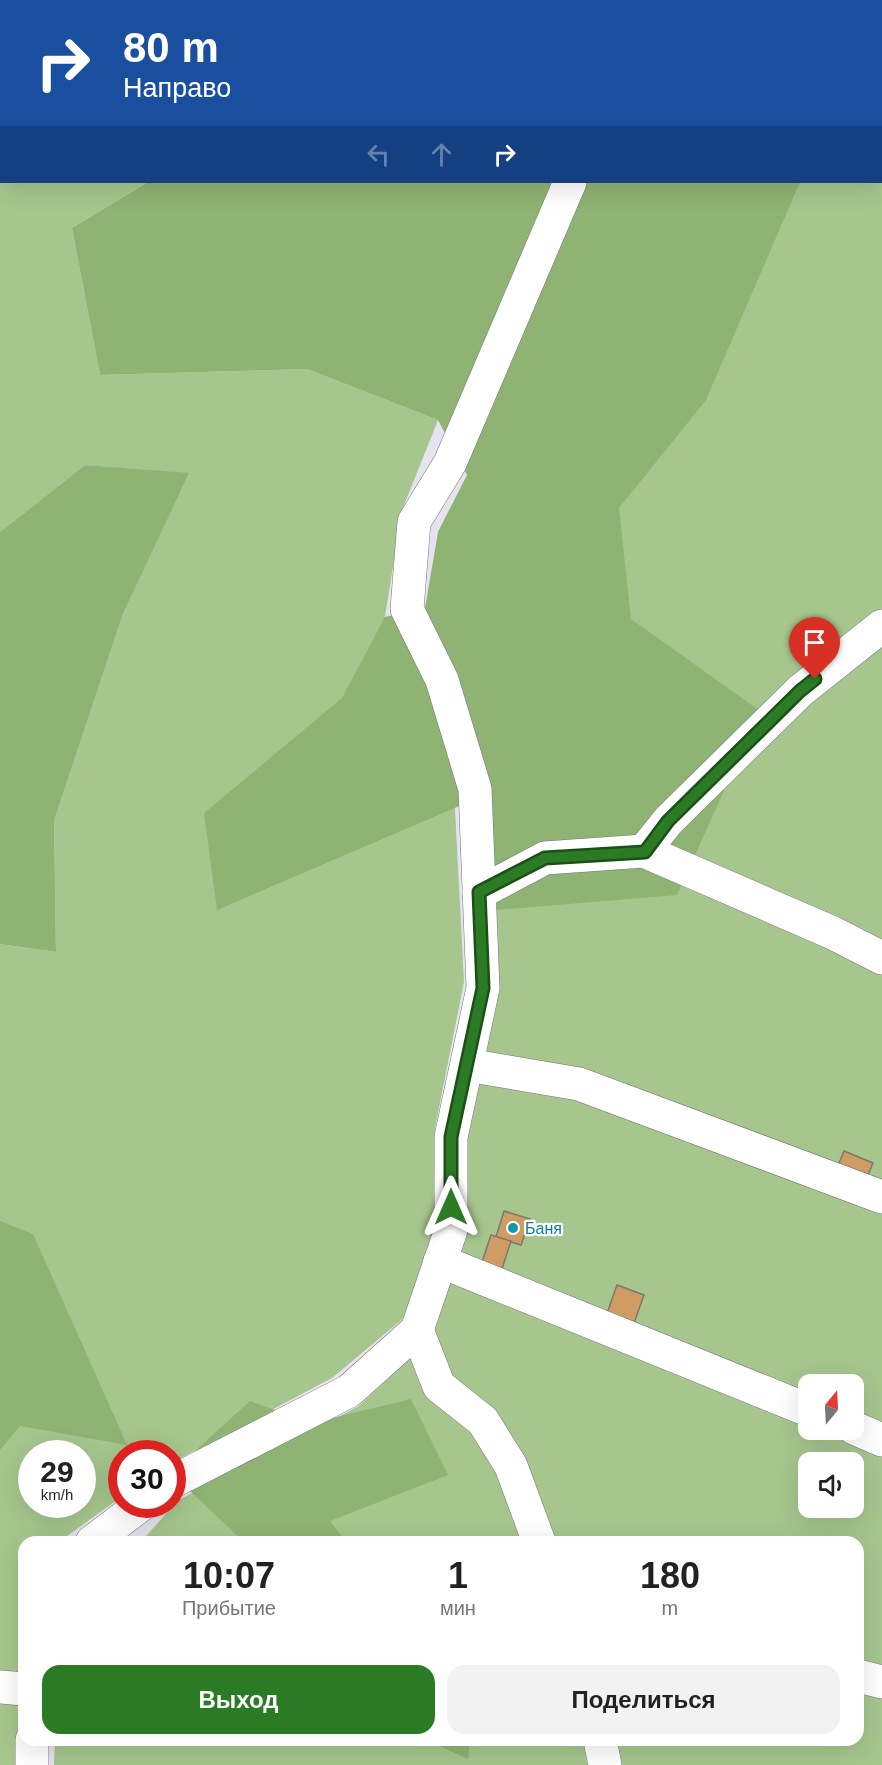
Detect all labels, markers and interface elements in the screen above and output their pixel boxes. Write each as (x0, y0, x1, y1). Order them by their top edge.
icon: right (24, 24, 102, 102)
text: 80 m (123, 24, 219, 71)
text: Направо (123, 73, 231, 103)
icon: left (362, 138, 395, 171)
icon: ahead (425, 138, 458, 171)
icon: right (488, 138, 521, 171)
pin (789, 617, 840, 679)
icon: arrive (798, 626, 831, 659)
position arrow (419, 1175, 483, 1239)
place label: Баня (525, 1220, 562, 1237)
marker: Баня (506, 1221, 520, 1235)
north arrow (798, 1374, 864, 1440)
map controls (798, 1374, 864, 1518)
speed limit sign: 30 (108, 1440, 186, 1518)
button: sound (798, 1452, 864, 1518)
text: 29 (40, 1455, 74, 1488)
text: km/h (41, 1486, 73, 1503)
text: 10:07 (183, 1555, 275, 1596)
text: 1 (448, 1555, 468, 1596)
text: 180 (640, 1555, 700, 1596)
text: Прибытие (182, 1597, 276, 1619)
text: мин (440, 1597, 476, 1619)
text: m (662, 1597, 678, 1619)
button: Выход (42, 1665, 435, 1734)
button: Поделиться (447, 1665, 840, 1734)

